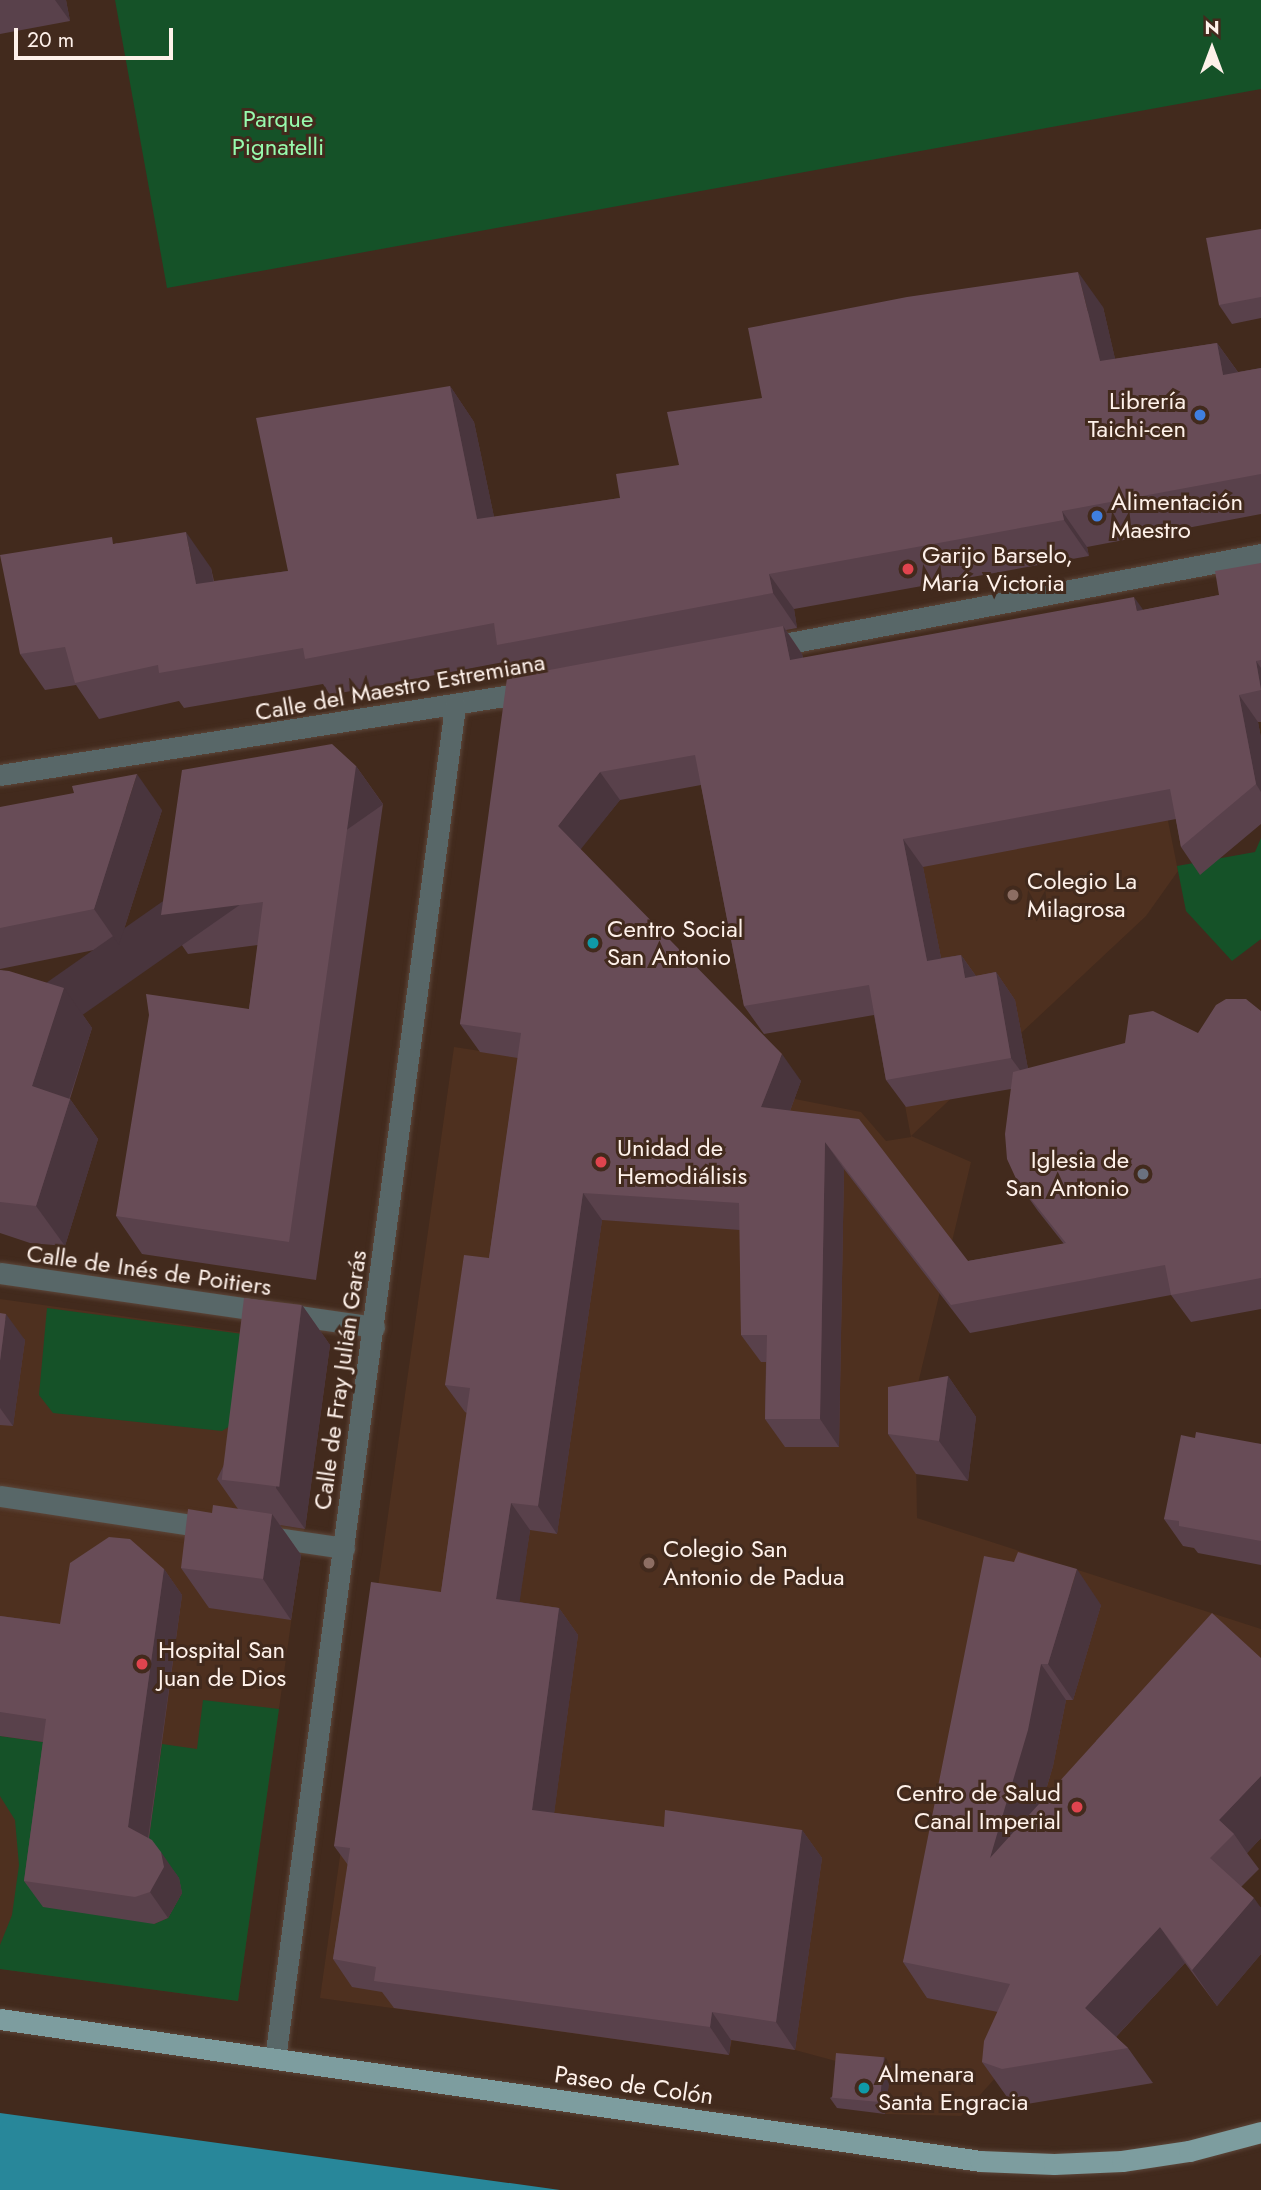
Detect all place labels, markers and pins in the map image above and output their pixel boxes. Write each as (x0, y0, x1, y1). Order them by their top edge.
place label: Librería Taichi-cen (1088, 387, 1186, 443)
marker: Librería Taichi-cen (1192, 407, 1208, 423)
place label: Alimentación Maestro (1111, 488, 1243, 544)
marker: Alimentación Maestro (1089, 508, 1105, 524)
place label: Garijo Barselo, María Victoria (922, 541, 1073, 597)
marker: Garijo Barselo, María Victoria (900, 561, 916, 577)
place label: Colegio La Milagrosa (1027, 867, 1137, 923)
marker: Colegio La Milagrosa (1005, 887, 1021, 903)
place label: Centro Social San Antonio (607, 915, 743, 971)
marker: Centro Social San Antonio (585, 935, 601, 951)
place label: Unidad de Hemodiálisis (617, 1134, 747, 1190)
place label: Iglesia de San Antonio (1005, 1146, 1129, 1202)
marker: Unidad de Hemodiálisis (591, 1152, 611, 1172)
marker: Iglesia de San Antonio (1135, 1166, 1151, 1182)
place label: Colegio San Antonio de Padua (663, 1535, 844, 1591)
marker: Colegio San Antonio de Padua (641, 1555, 657, 1571)
place label: Hospital San Juan de Dios (158, 1636, 286, 1692)
marker: Hospital San Juan de Dios (132, 1654, 152, 1674)
place label: Centro de Salud Canal Imperial (896, 1779, 1061, 1835)
marker: Centro de Salud Canal Imperial (1067, 1797, 1087, 1817)
place label: Almenara Santa Engracia (878, 2060, 1028, 2116)
marker: Almenara Santa Engracia (856, 2080, 872, 2096)

